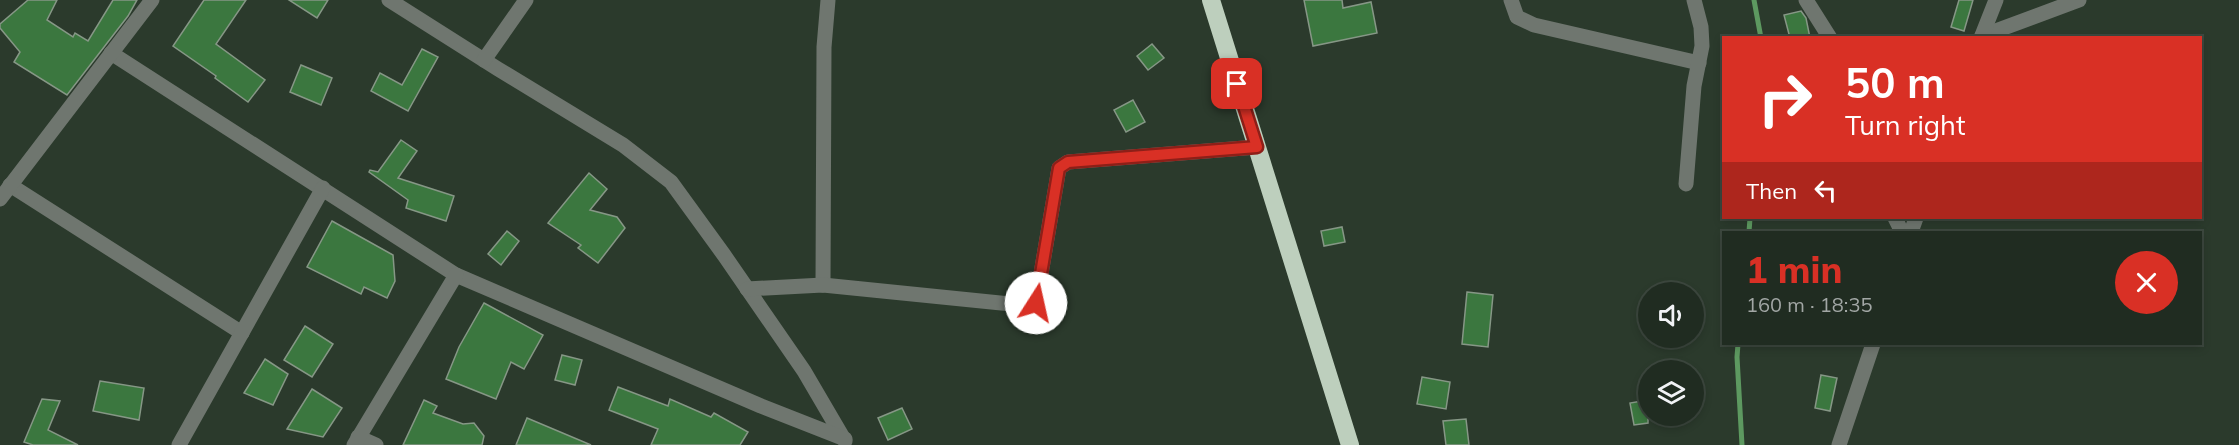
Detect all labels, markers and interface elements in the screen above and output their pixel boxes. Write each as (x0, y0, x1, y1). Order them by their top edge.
text: 50 m (1845, 56, 1945, 109)
pin (1211, 58, 1262, 109)
icon: right (1746, 60, 1824, 138)
icon: arrive (1220, 67, 1253, 100)
text: Turn right (1845, 108, 1965, 142)
icon: left (1809, 174, 1842, 207)
text: Then (1746, 177, 1797, 205)
text: 1 min (1746, 247, 1842, 292)
button: close (2115, 251, 2178, 314)
position arrow (1004, 271, 1068, 335)
map controls (1638, 282, 1704, 426)
button: sound (1638, 282, 1704, 348)
text: 160 m · 18:35 (1746, 292, 1872, 317)
button: layers (1638, 360, 1704, 426)

